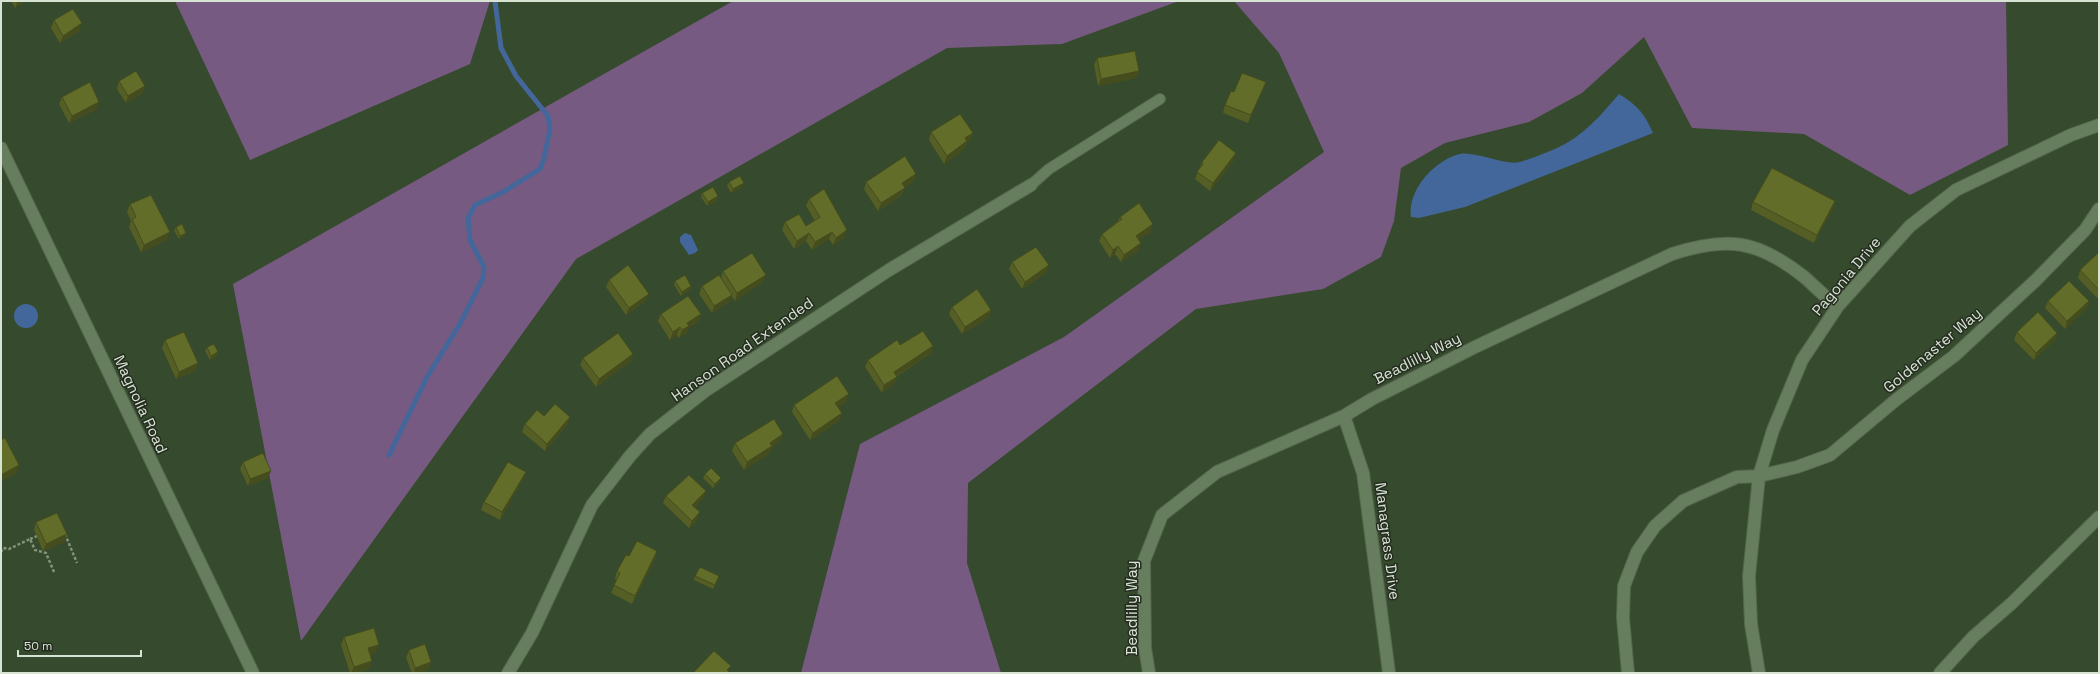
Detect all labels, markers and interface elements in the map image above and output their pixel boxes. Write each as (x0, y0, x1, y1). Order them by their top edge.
street label: Pagonia Drive (1807, 232, 1885, 319)
street label: Hanson Road Extended (667, 293, 817, 405)
street label: Goldenaster Way (1879, 303, 1985, 397)
street label: Beadlilly Way (1370, 328, 1464, 388)
street label: Magnolia Road (110, 352, 172, 456)
street label: Managrass Drive (1371, 481, 1405, 601)
street label: Beadlilly Way (1122, 560, 1141, 656)
scale bar (18, 632, 141, 658)
text: 50 m (24, 638, 52, 654)

